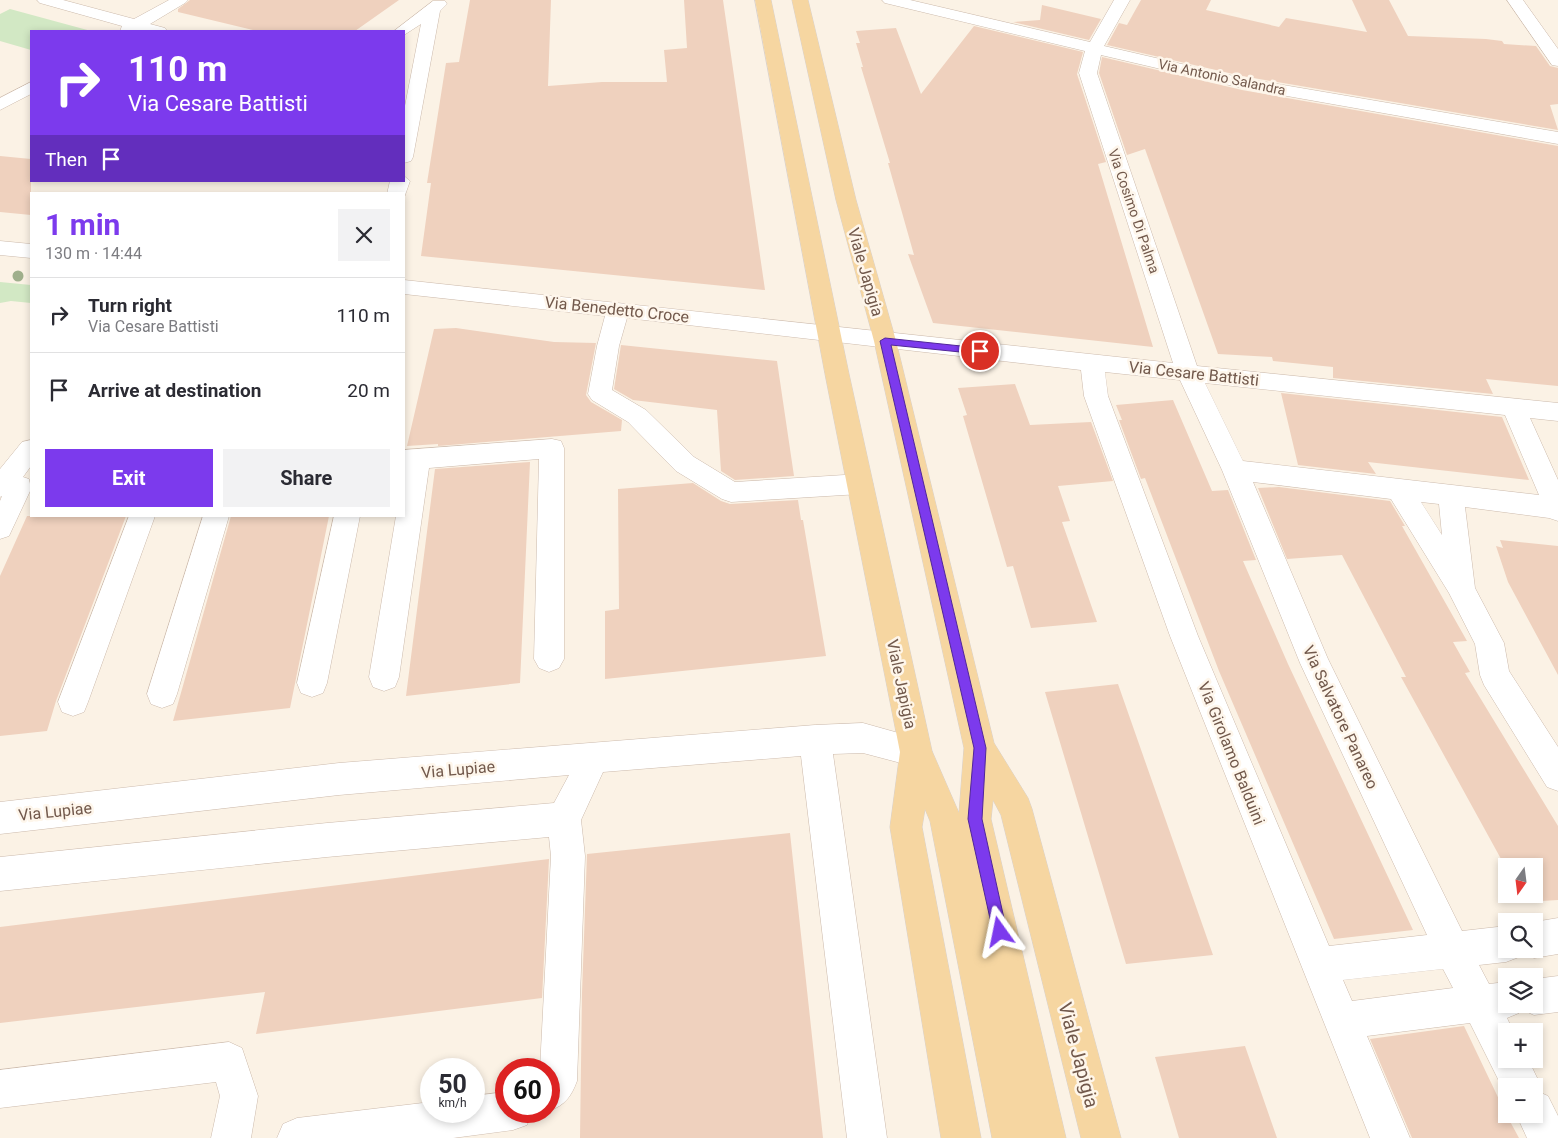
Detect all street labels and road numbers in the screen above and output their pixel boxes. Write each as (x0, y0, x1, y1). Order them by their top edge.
street label: Via Antonio Salandra (1157, 56, 1287, 98)
street label: Via Cosimo Di Palma (1105, 147, 1163, 275)
street label: Viale Japigia (844, 226, 887, 319)
street label: Via Benedetto Croce (544, 292, 690, 327)
street label: Via Cesare Battisti (1128, 357, 1260, 390)
street label: Viale Japigia (883, 638, 920, 731)
street label: Via Salvatore Panareo (1299, 642, 1382, 792)
street label: Via Girolamo Balduini (1194, 679, 1269, 828)
street label: Via Lupiae (420, 757, 496, 782)
street label: Via Lupiae (17, 798, 93, 825)
street label: Viale Japigia (1053, 1000, 1104, 1110)

